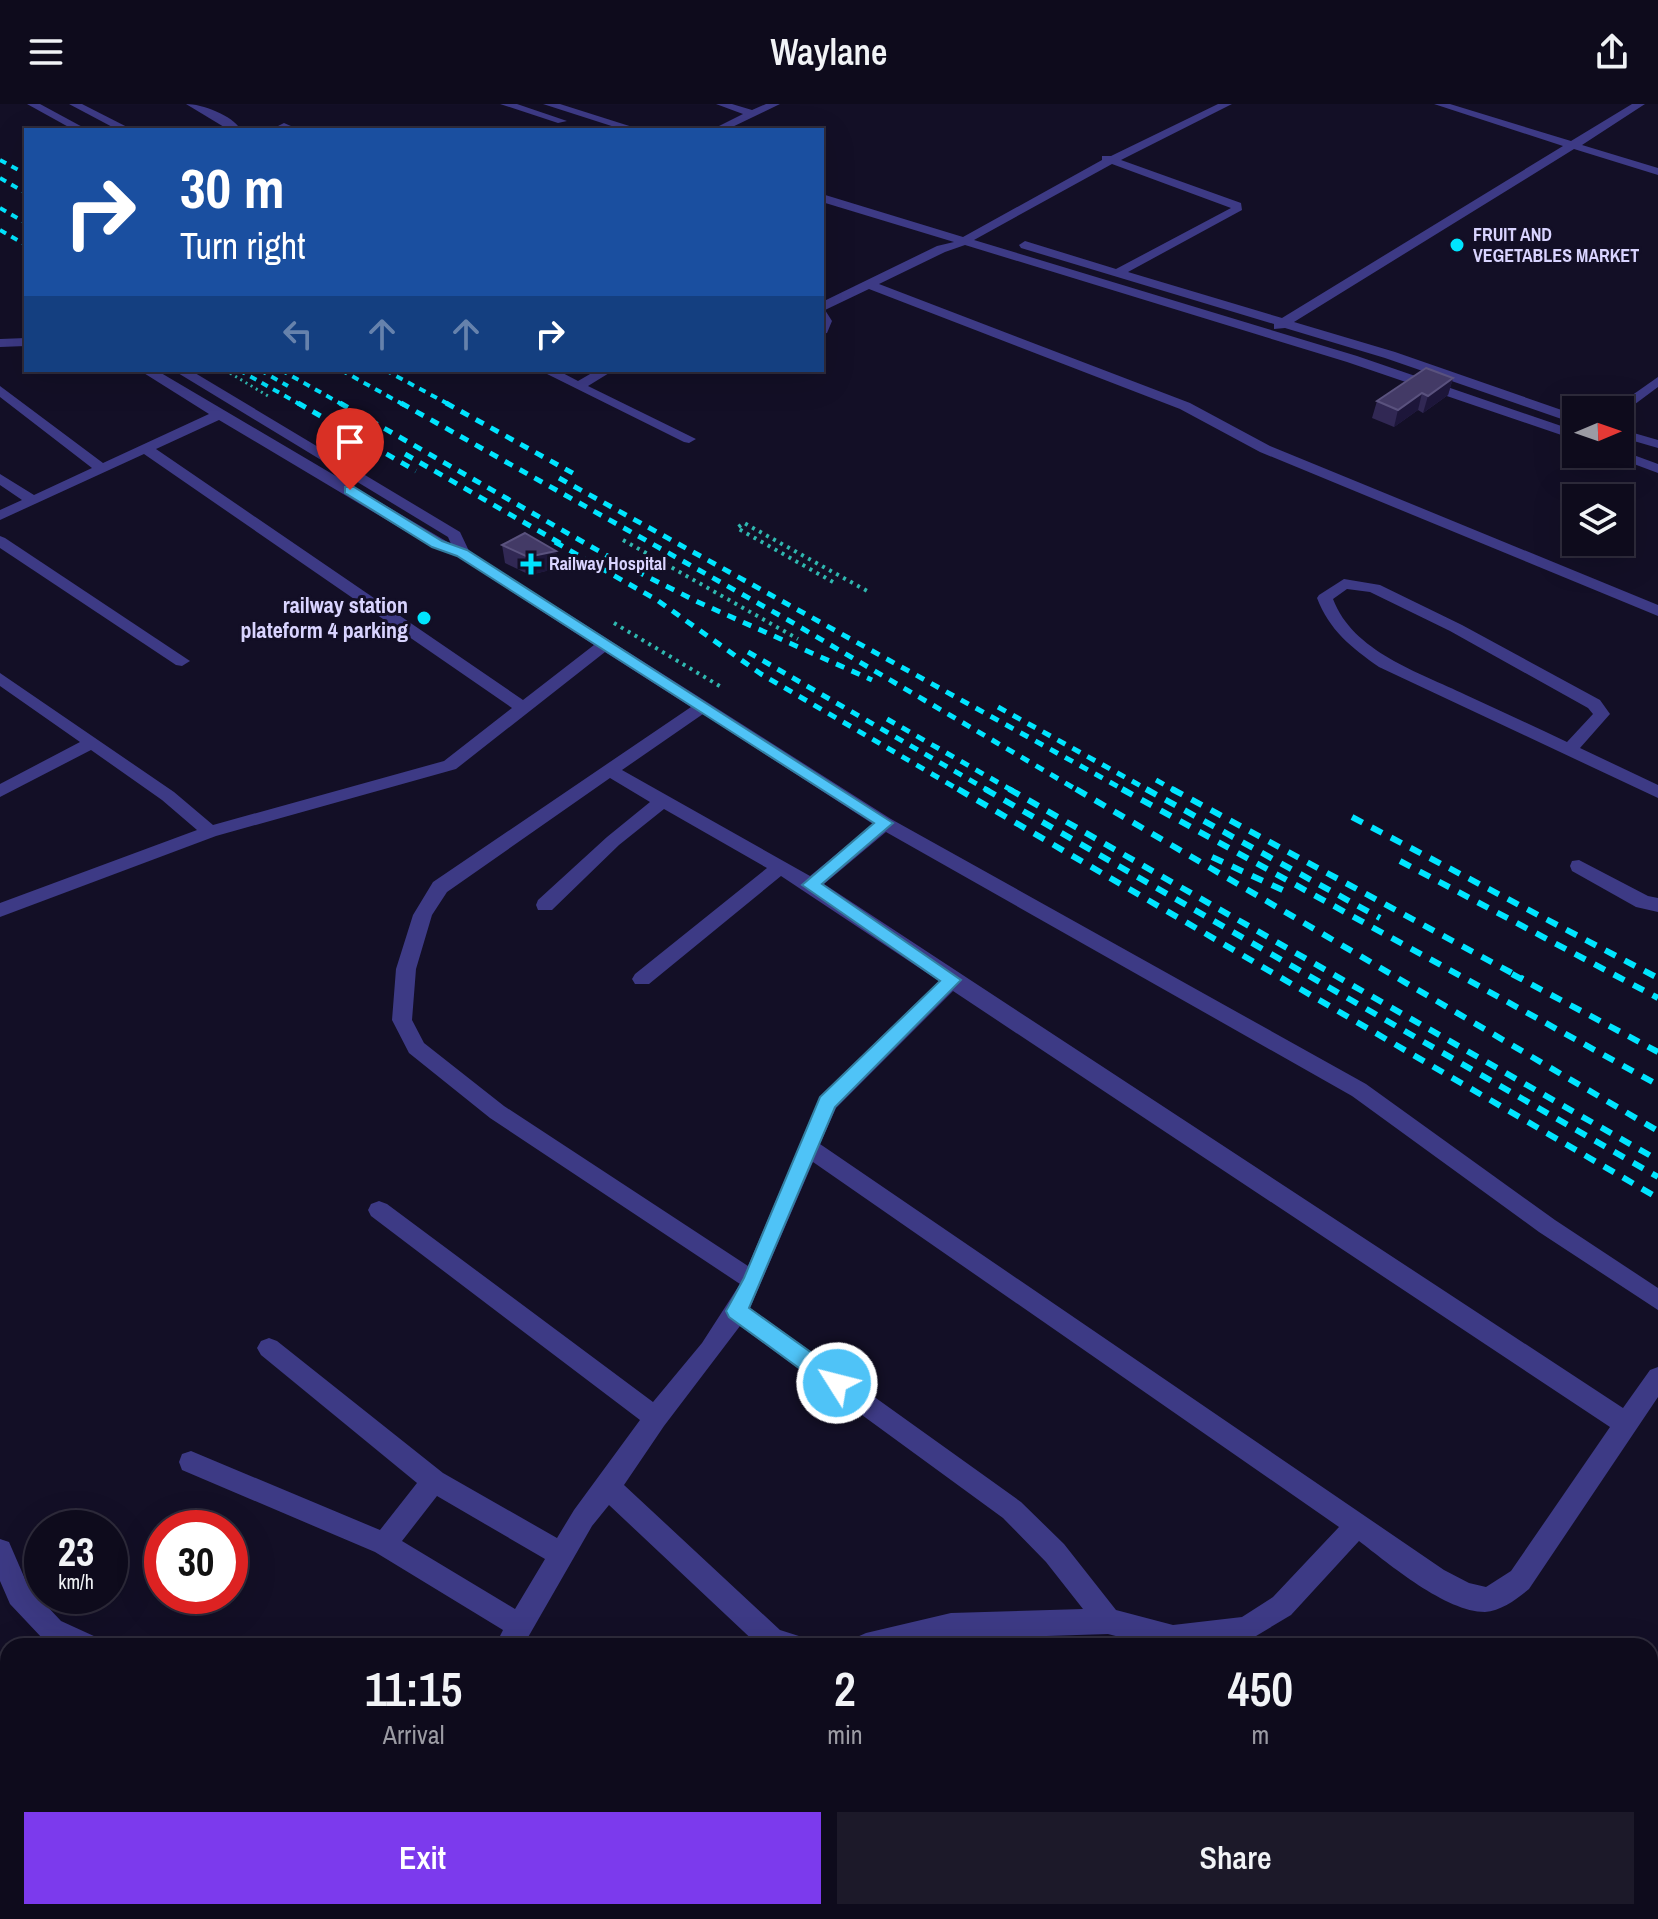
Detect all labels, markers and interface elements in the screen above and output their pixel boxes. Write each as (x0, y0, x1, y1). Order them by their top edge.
text: Waylane (770, 28, 888, 76)
icon: menu (24, 30, 68, 74)
icon: share (1590, 30, 1634, 74)
text: 30 m (180, 150, 285, 225)
icon: right (48, 160, 152, 264)
text: Turn right (180, 222, 305, 270)
place label: FRUIT AND VEGETABLES MARKET (1473, 222, 1639, 268)
marker: FRUIT AND VEGETABLES MARKET (1448, 236, 1466, 254)
icon: left (276, 312, 320, 356)
icon: ahead (360, 312, 404, 356)
icon: ahead (444, 312, 488, 356)
icon: right (528, 312, 572, 356)
north arrow (1562, 396, 1634, 468)
map controls (1562, 396, 1634, 556)
pin (316, 408, 384, 490)
icon: arrive (328, 420, 372, 464)
button: layers (1562, 484, 1634, 556)
place label: Railway Hospital (549, 551, 666, 576)
marker: Railway Hospital (520, 553, 542, 575)
place label: railway station plateform 4 parking (241, 590, 408, 645)
marker: railway station plateform 4 parking (415, 609, 433, 627)
position arrow (795, 1341, 879, 1425)
speed limit sign: 30 (144, 1510, 248, 1614)
text: 23 (58, 1525, 94, 1578)
text: km/h (58, 1568, 94, 1595)
text: 11:15 (365, 1656, 462, 1721)
text: 2 (834, 1656, 856, 1721)
text: 450 (1228, 1656, 1293, 1721)
text: Arrival (383, 1717, 444, 1752)
text: min (827, 1717, 863, 1752)
text: m (1251, 1717, 1269, 1752)
button: Exit (24, 1812, 821, 1904)
button: Share (837, 1812, 1634, 1904)

